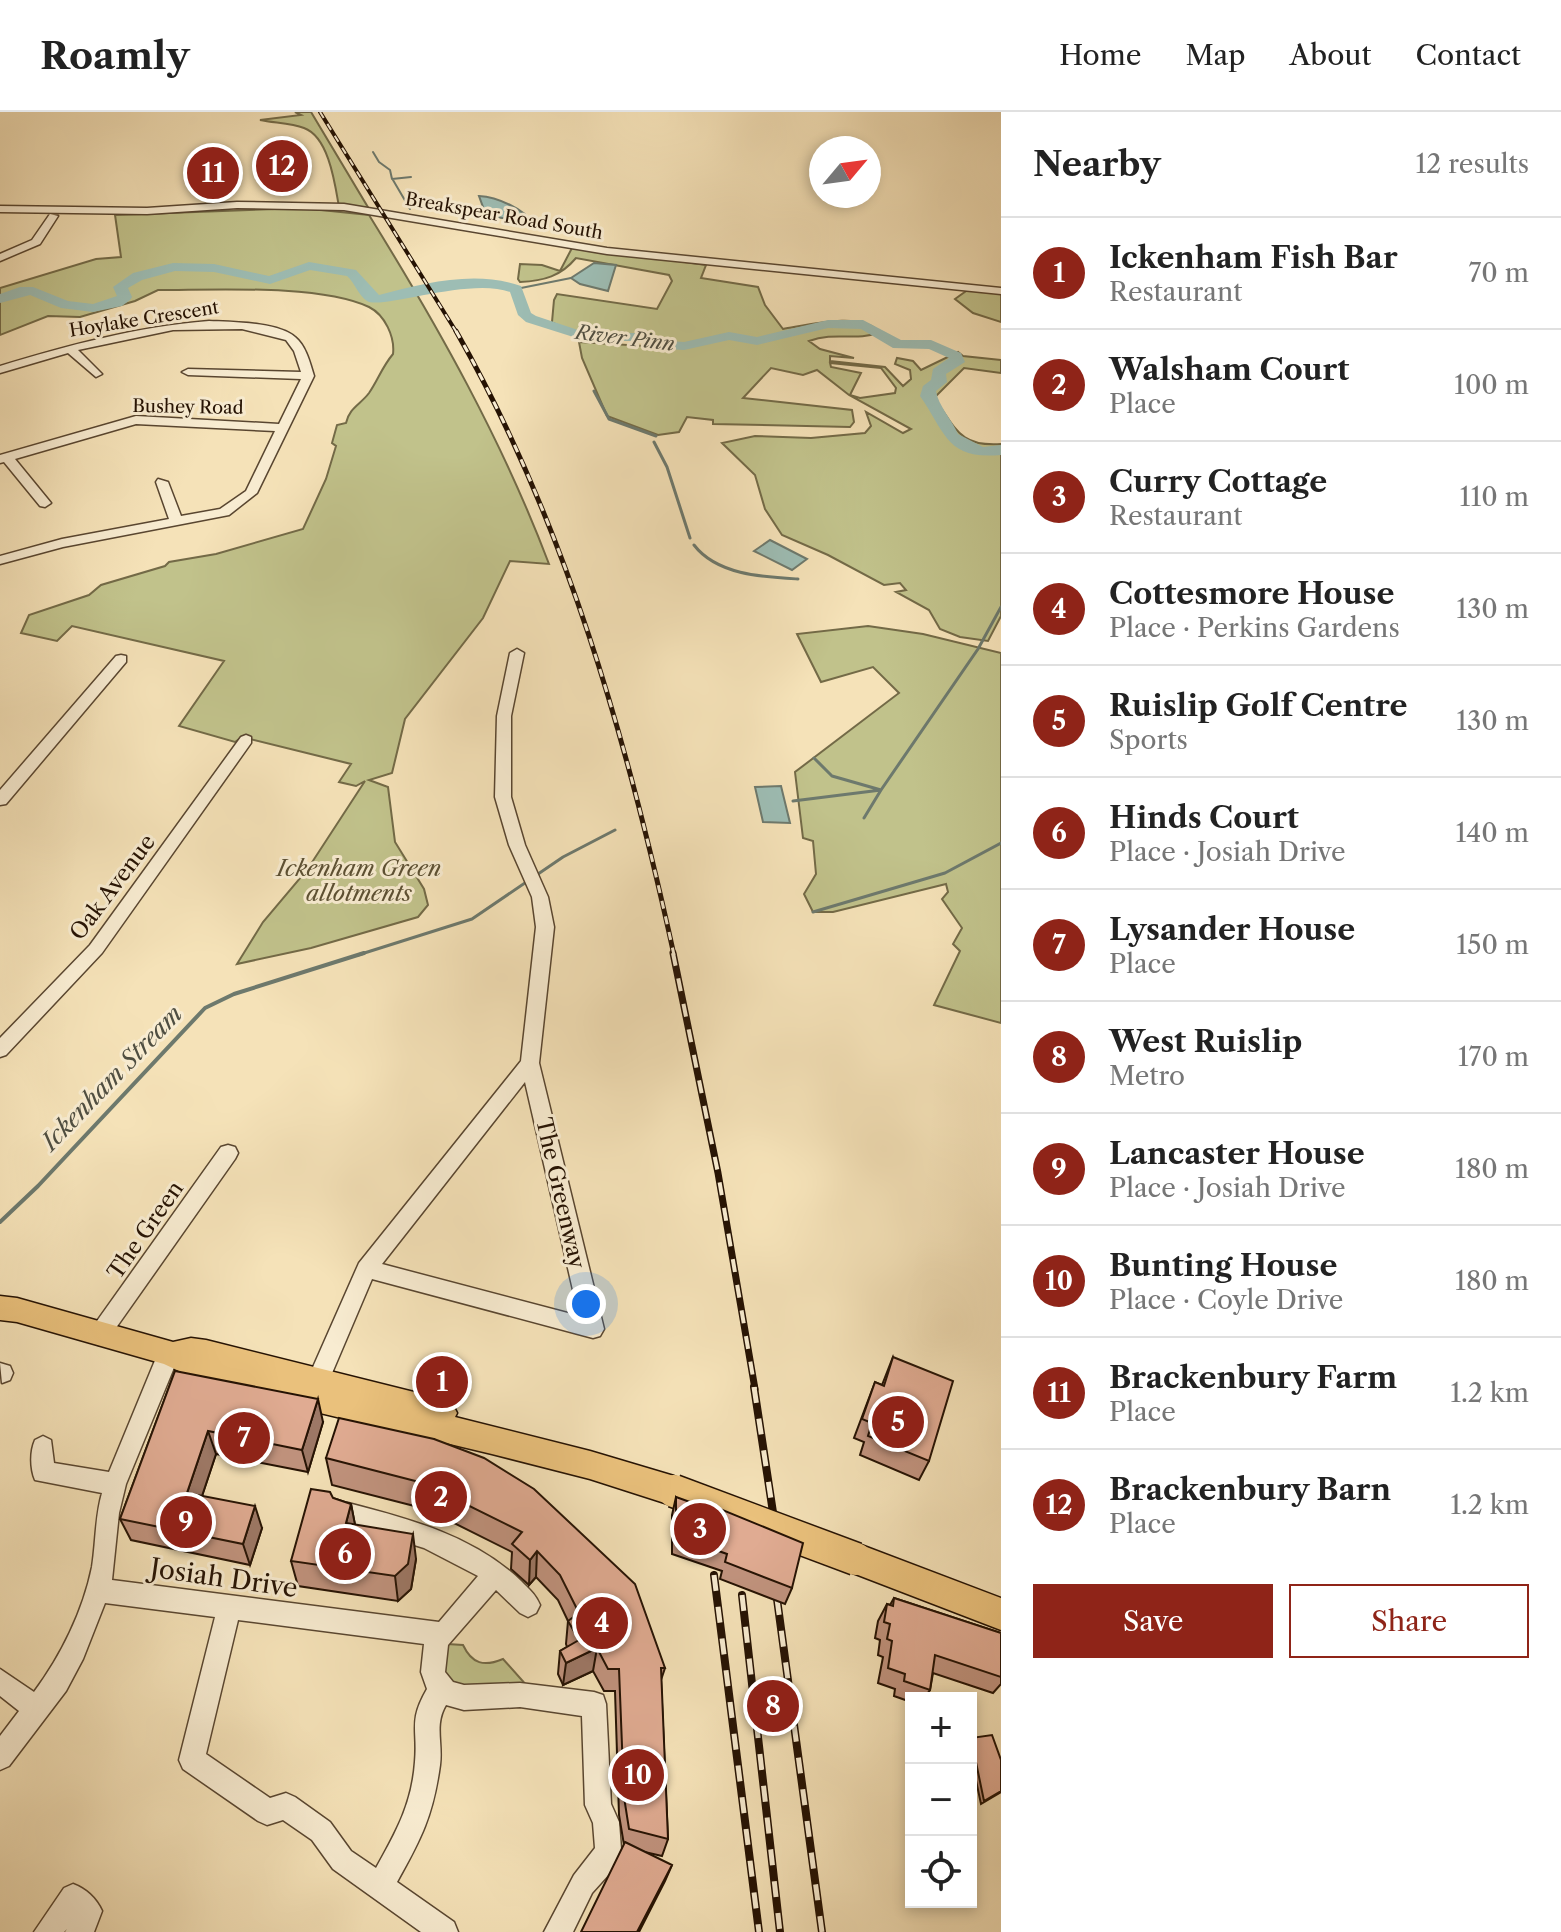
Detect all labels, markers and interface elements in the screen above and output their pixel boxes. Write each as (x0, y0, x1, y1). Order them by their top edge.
text: Roamly (40, 32, 189, 79)
text: Home (1059, 38, 1141, 72)
text: Map (1185, 38, 1245, 72)
text: About (1289, 38, 1371, 72)
text: Contact (1415, 38, 1521, 72)
pin: 12 (256, 136, 308, 196)
north arrow (809, 136, 881, 208)
pin: 11 (187, 143, 239, 203)
text: Nearby (1033, 143, 1161, 185)
text: 12 results (1415, 148, 1529, 180)
street label: Breakspear Road South (404, 188, 604, 244)
text: Ickenham Fish Bar (1109, 239, 1398, 276)
text: 1 (1053, 257, 1065, 289)
text: 70 m (1469, 257, 1529, 289)
text: Restaurant (1109, 276, 1243, 308)
street label: Hoylake Crescent (68, 296, 221, 342)
water label: River Pinn (572, 320, 676, 356)
text: Walsham Court (1109, 351, 1349, 388)
text: 2 (1051, 369, 1067, 401)
text: 100 m (1454, 369, 1529, 401)
text: Place (1109, 388, 1176, 420)
street label: Bushey Road (132, 395, 244, 419)
text: Curry Cottage (1109, 463, 1327, 500)
text: 3 (1052, 481, 1066, 513)
text: 110 m (1460, 481, 1529, 513)
text: Restaurant (1109, 500, 1243, 532)
text: Cottesmore House (1109, 575, 1394, 612)
text: 4 (1051, 593, 1067, 625)
text: 130 m (1456, 593, 1529, 625)
text: Place · Perkins Gardens (1109, 612, 1400, 644)
text: Ruislip Golf Centre (1109, 687, 1407, 724)
text: 5 (1052, 705, 1066, 737)
text: 130 m (1456, 705, 1529, 737)
text: Sports (1109, 724, 1188, 756)
text: Hinds Court (1109, 799, 1299, 836)
text: 6 (1051, 817, 1067, 849)
text: 140 m (1455, 817, 1529, 849)
street label: Oak Avenue (64, 829, 161, 945)
text: Place · Josiah Drive (1109, 836, 1346, 868)
park label: Ickenham Green allotments (275, 855, 441, 907)
text: Lysander House (1109, 911, 1355, 948)
text: 7 (1052, 929, 1066, 961)
text: 150 m (1456, 929, 1529, 961)
text: Place (1109, 948, 1176, 980)
water label: Ickenham Stream (34, 999, 188, 1158)
text: West Ruislip (1109, 1023, 1302, 1060)
text: 8 (1051, 1041, 1067, 1073)
text: 170 m (1458, 1041, 1529, 1073)
text: Metro (1109, 1060, 1185, 1092)
street label: The Greenway (530, 1115, 591, 1272)
text: Lancaster House (1109, 1135, 1365, 1172)
text: 9 (1051, 1153, 1067, 1185)
text: 180 m (1455, 1153, 1529, 1185)
text: Place · Josiah Drive (1109, 1172, 1346, 1204)
street label: The Green (102, 1176, 189, 1285)
text: Bunting House (1109, 1247, 1337, 1284)
text: 10 (1045, 1265, 1073, 1297)
text: 180 m (1455, 1265, 1529, 1297)
your location (566, 1284, 606, 1324)
text: Place · Coyle Drive (1109, 1284, 1343, 1316)
pin: 1 (416, 1352, 468, 1412)
text: Brackenbury Farm (1109, 1359, 1397, 1396)
text: 11 (1047, 1377, 1071, 1409)
text: 1.2 km (1450, 1377, 1529, 1409)
pin: 5 (872, 1392, 924, 1452)
text: Place (1109, 1396, 1176, 1428)
pin: 7 (218, 1408, 270, 1468)
pin: 2 (415, 1467, 467, 1527)
text: Brackenbury Barn (1109, 1471, 1391, 1508)
text: 12 (1045, 1489, 1073, 1521)
text: 1.2 km (1450, 1489, 1529, 1521)
pin: 9 (160, 1492, 212, 1552)
pin: 3 (674, 1499, 726, 1559)
text: Place (1109, 1508, 1176, 1540)
pin: 6 (319, 1524, 371, 1584)
street label: Josiah Drive (144, 1551, 300, 1604)
button: Save (1033, 1584, 1273, 1658)
button: Share (1289, 1584, 1529, 1658)
pin: 4 (576, 1593, 628, 1653)
pin: 8 (747, 1676, 799, 1736)
map controls (905, 1692, 977, 1908)
button: + (905, 1692, 977, 1764)
pin: 10 (612, 1745, 664, 1805)
button: − (905, 1764, 977, 1836)
button: locate (905, 1836, 977, 1908)

